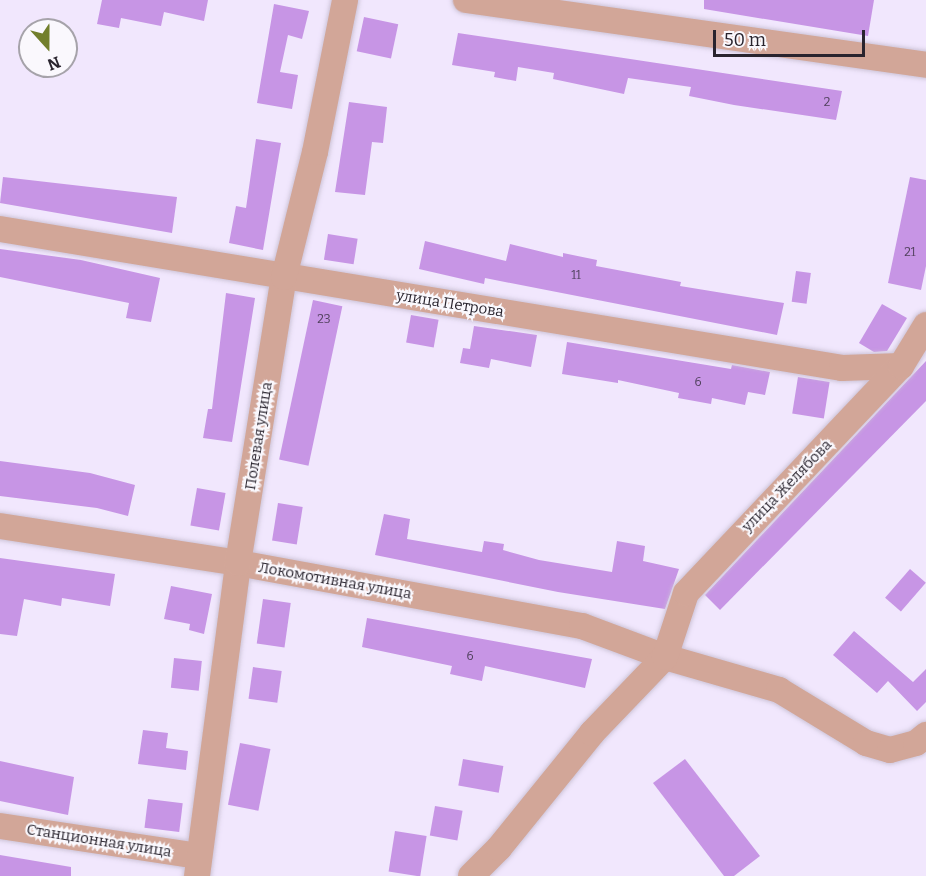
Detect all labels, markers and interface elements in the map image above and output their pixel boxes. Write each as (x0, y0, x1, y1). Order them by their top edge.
north arrow (18, 18, 78, 78)
scale bar (716, 18, 868, 56)
text: 50 m (724, 29, 766, 51)
text: N (45, 52, 63, 74)
house number: 2 (824, 96, 830, 110)
house number: 21 (904, 246, 916, 260)
house number: 11 (571, 269, 581, 283)
street label: улица Петрова (395, 287, 505, 321)
house number: 23 (317, 313, 331, 327)
house number: 6 (694, 376, 702, 390)
street label: Полевая улица (242, 381, 276, 491)
street label: улица Желябова (738, 436, 836, 536)
street label: Локомотивная улица (257, 559, 413, 603)
house number: 6 (466, 650, 474, 664)
street label: Станционная улица (25, 821, 173, 861)

